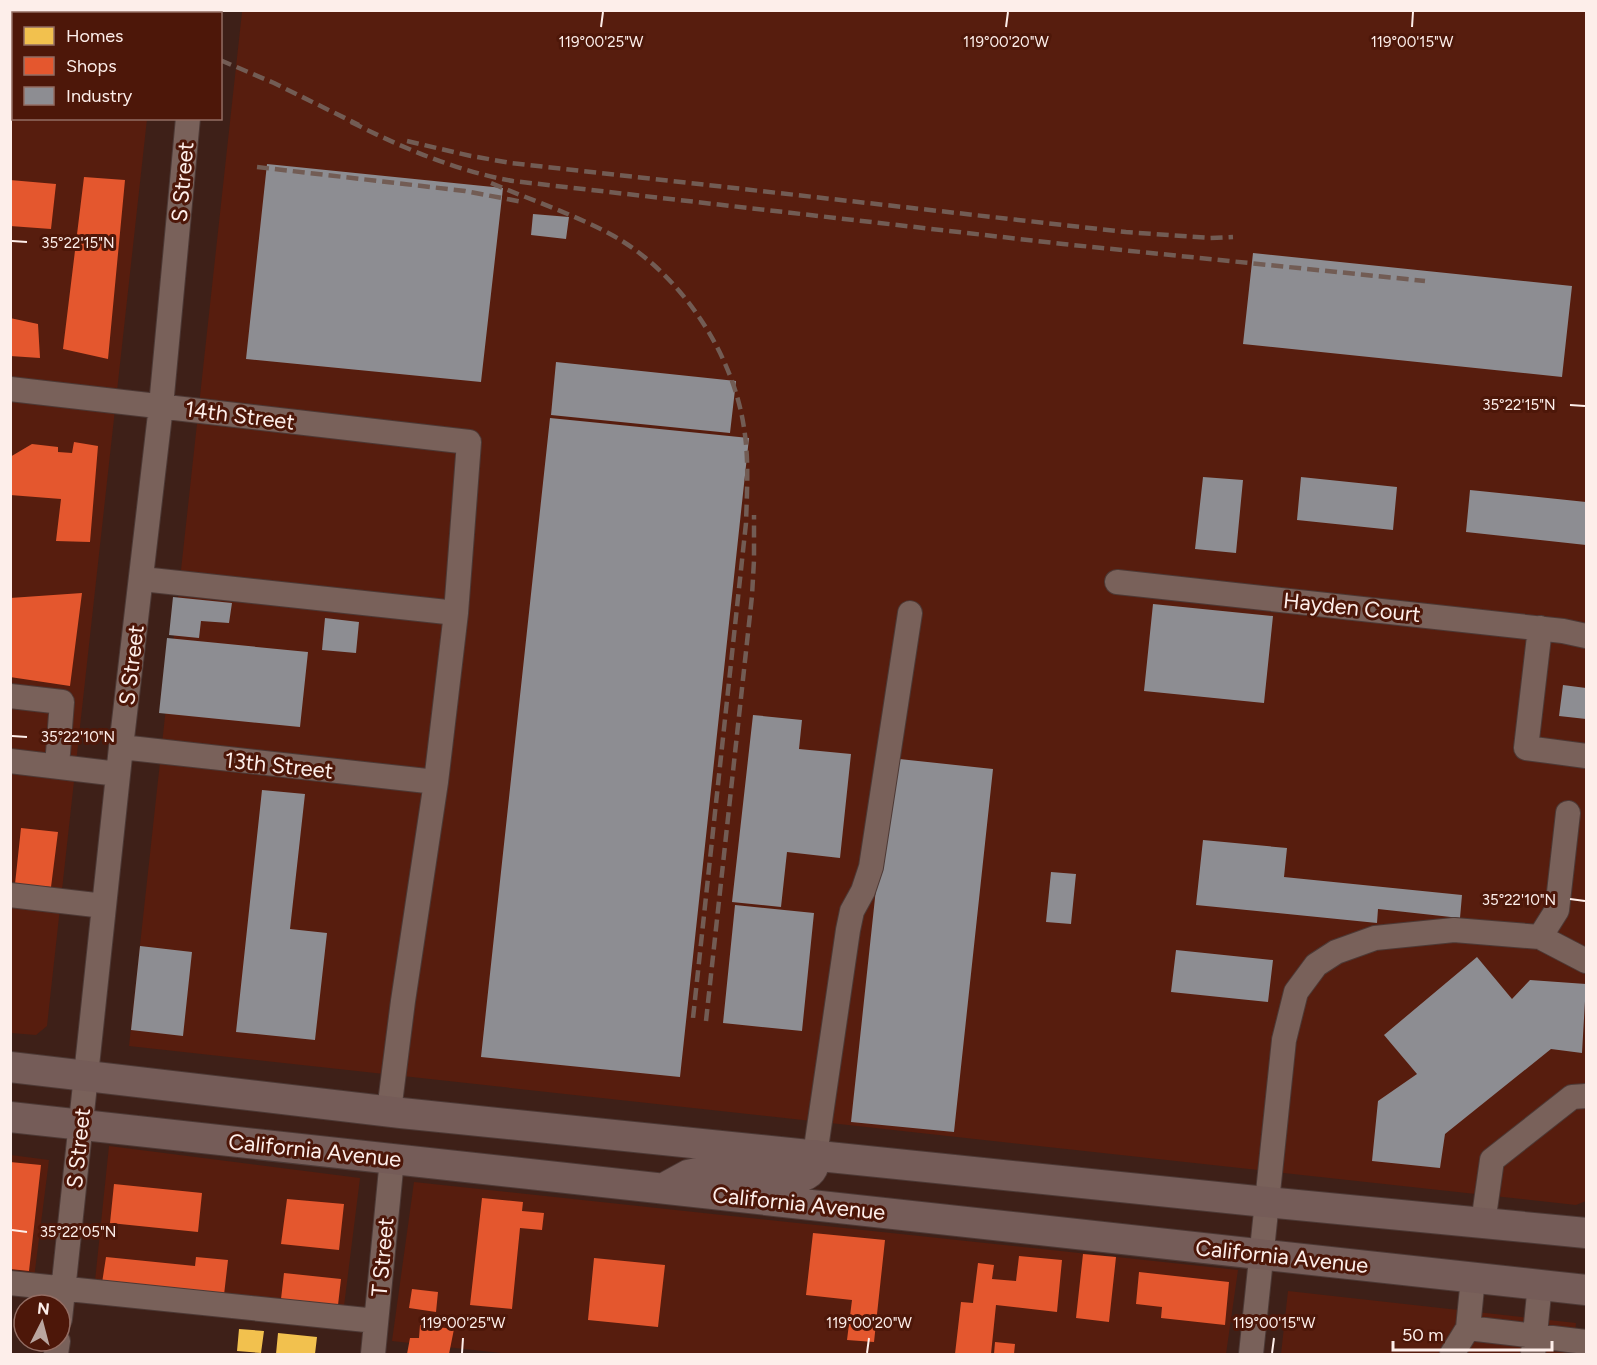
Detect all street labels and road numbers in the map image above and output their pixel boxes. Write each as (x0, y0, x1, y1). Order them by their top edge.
street label: S Street (166, 141, 199, 223)
street label: 14th Street (184, 395, 296, 436)
street label: Hayden Court (1282, 587, 1422, 628)
street label: S Street (113, 623, 150, 707)
street label: 13th Street (223, 746, 334, 785)
street label: S Street (61, 1107, 96, 1190)
street label: California Avenue (227, 1128, 403, 1173)
street label: California Avenue (711, 1181, 887, 1226)
street label: T Street (366, 1216, 399, 1298)
street label: California Avenue (1194, 1234, 1370, 1279)

